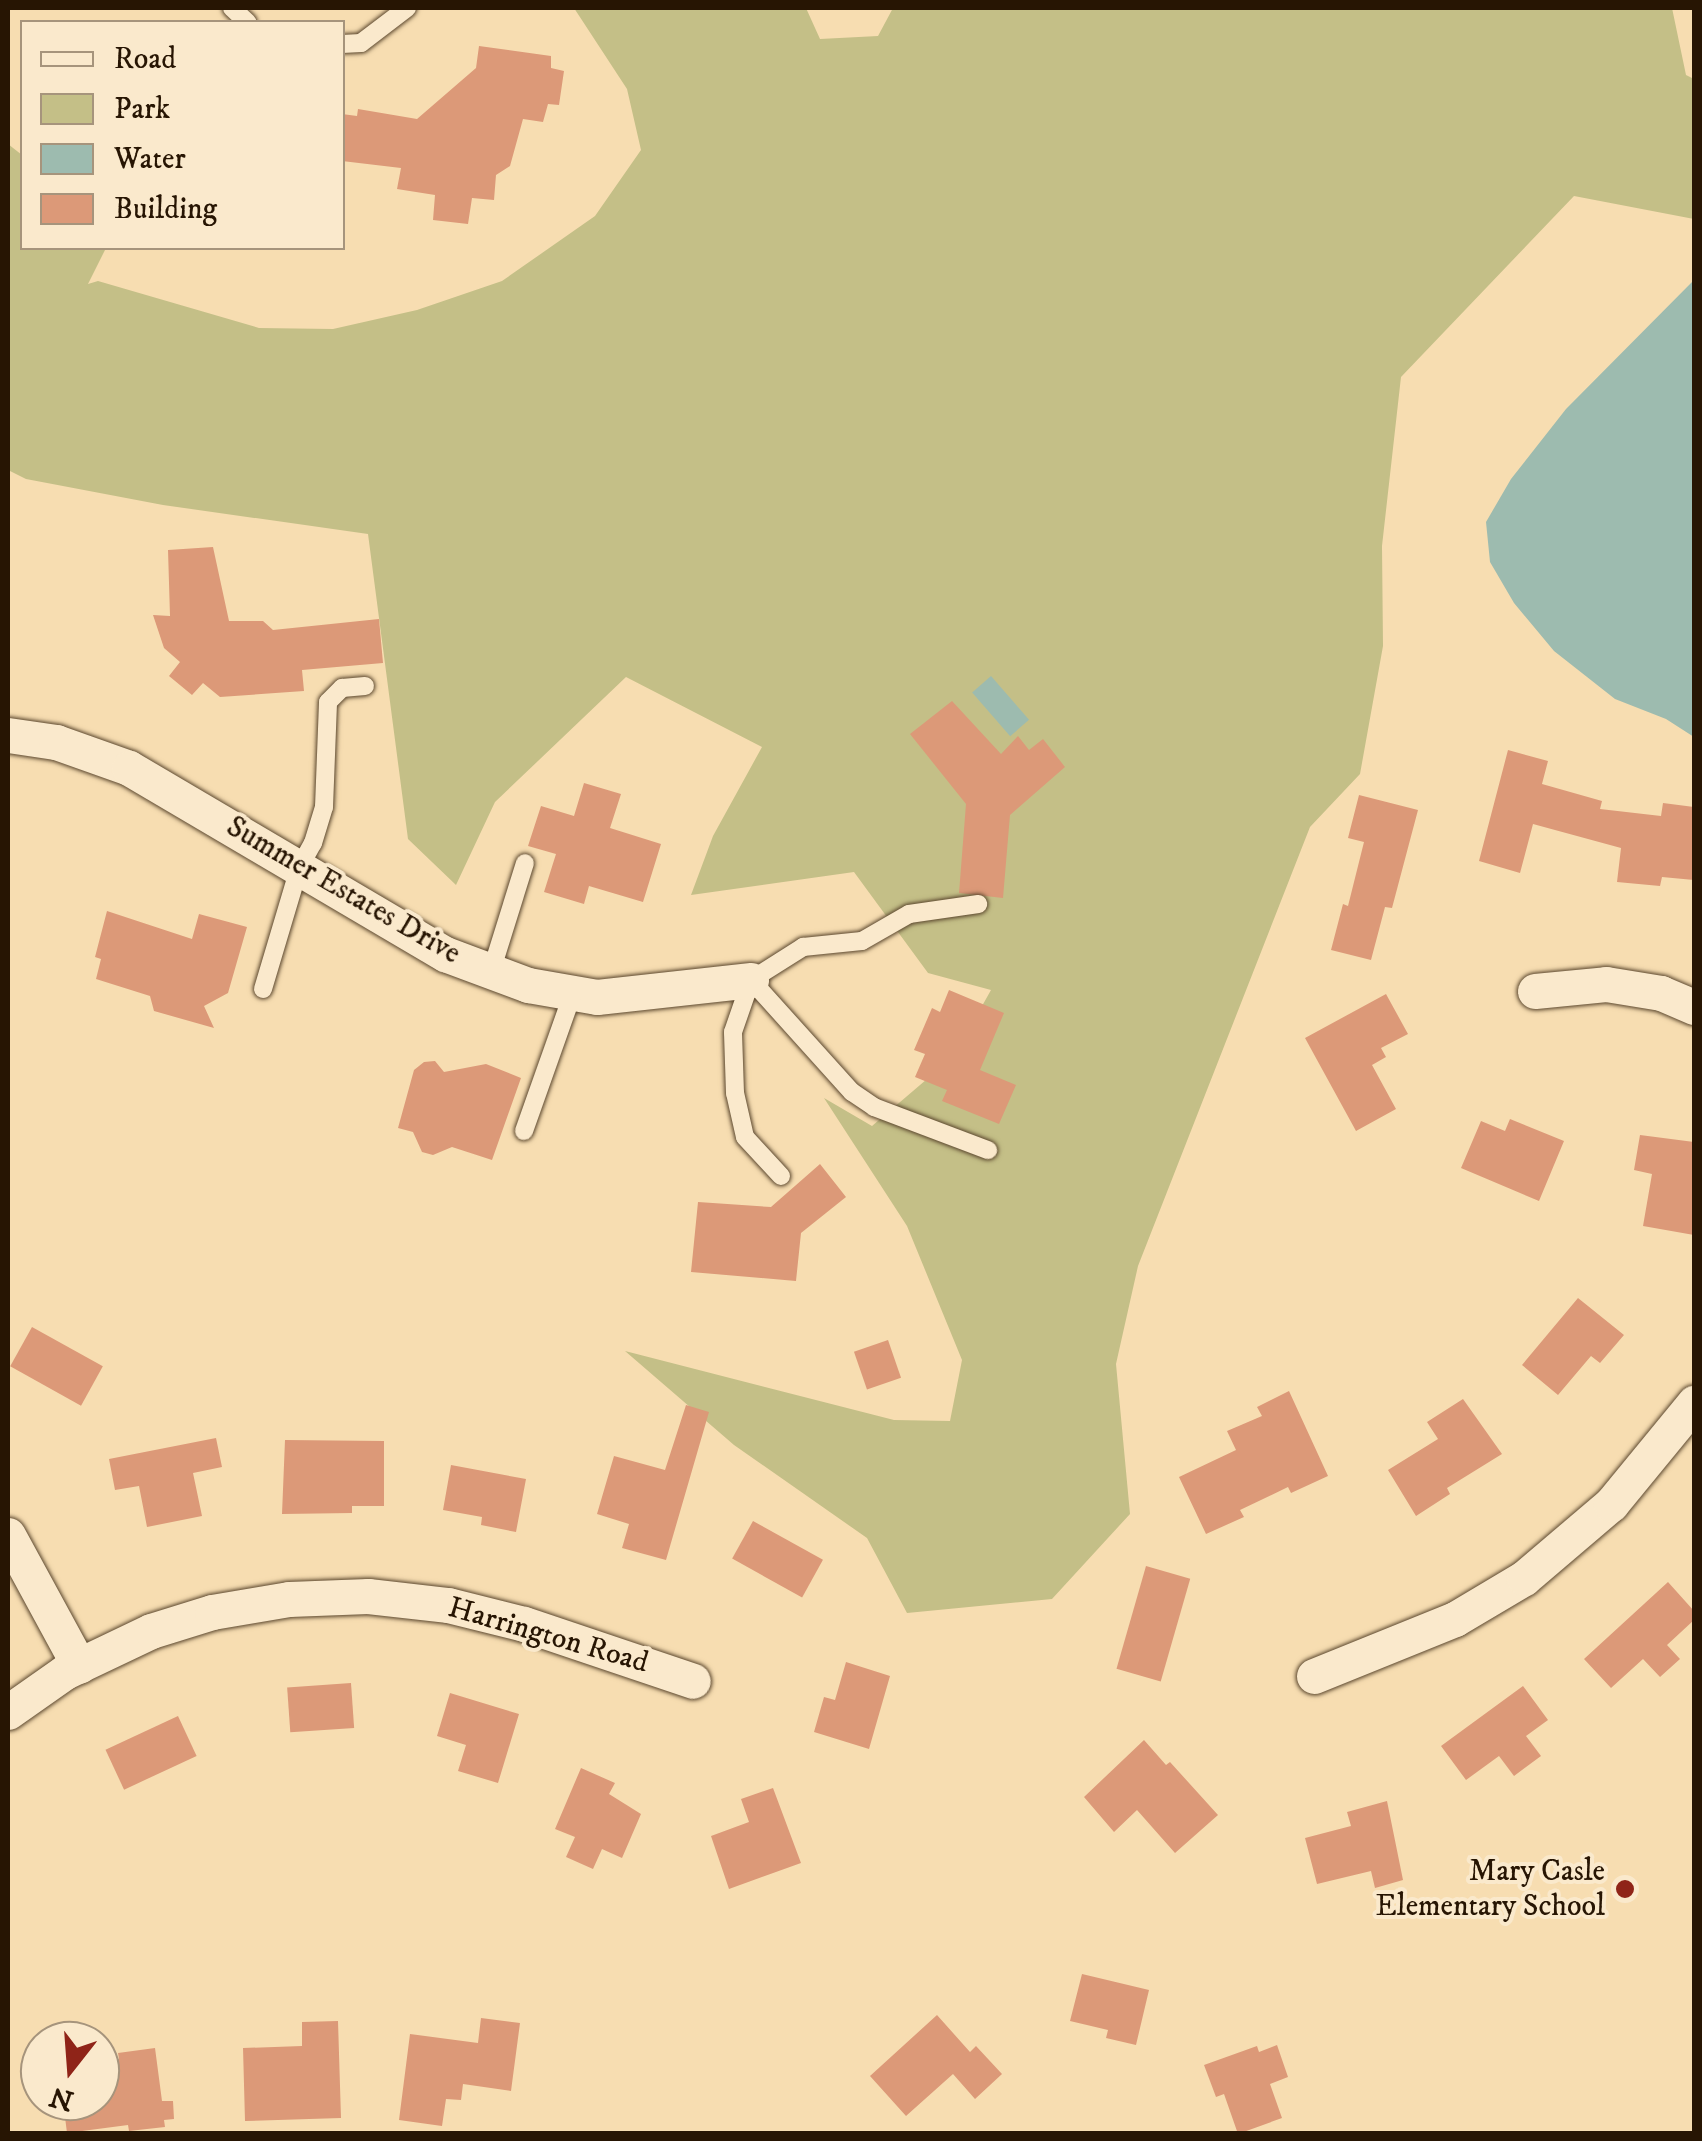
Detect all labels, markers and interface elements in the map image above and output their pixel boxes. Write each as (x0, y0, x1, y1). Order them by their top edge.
legend (20, 20, 345, 250)
text: Road (114, 41, 176, 78)
text: Park (114, 91, 170, 128)
text: Water (114, 141, 186, 178)
text: Building (114, 191, 217, 228)
street label: Summer Estates Drive (220, 809, 466, 973)
street label: Harrington Road (444, 1590, 652, 1682)
place label: Mary Casle Elementary School (1376, 1854, 1605, 1924)
marker: Mary Casle Elementary School (1614, 1878, 1636, 1900)
north arrow (20, 2021, 120, 2121)
text: N (46, 2078, 78, 2118)

